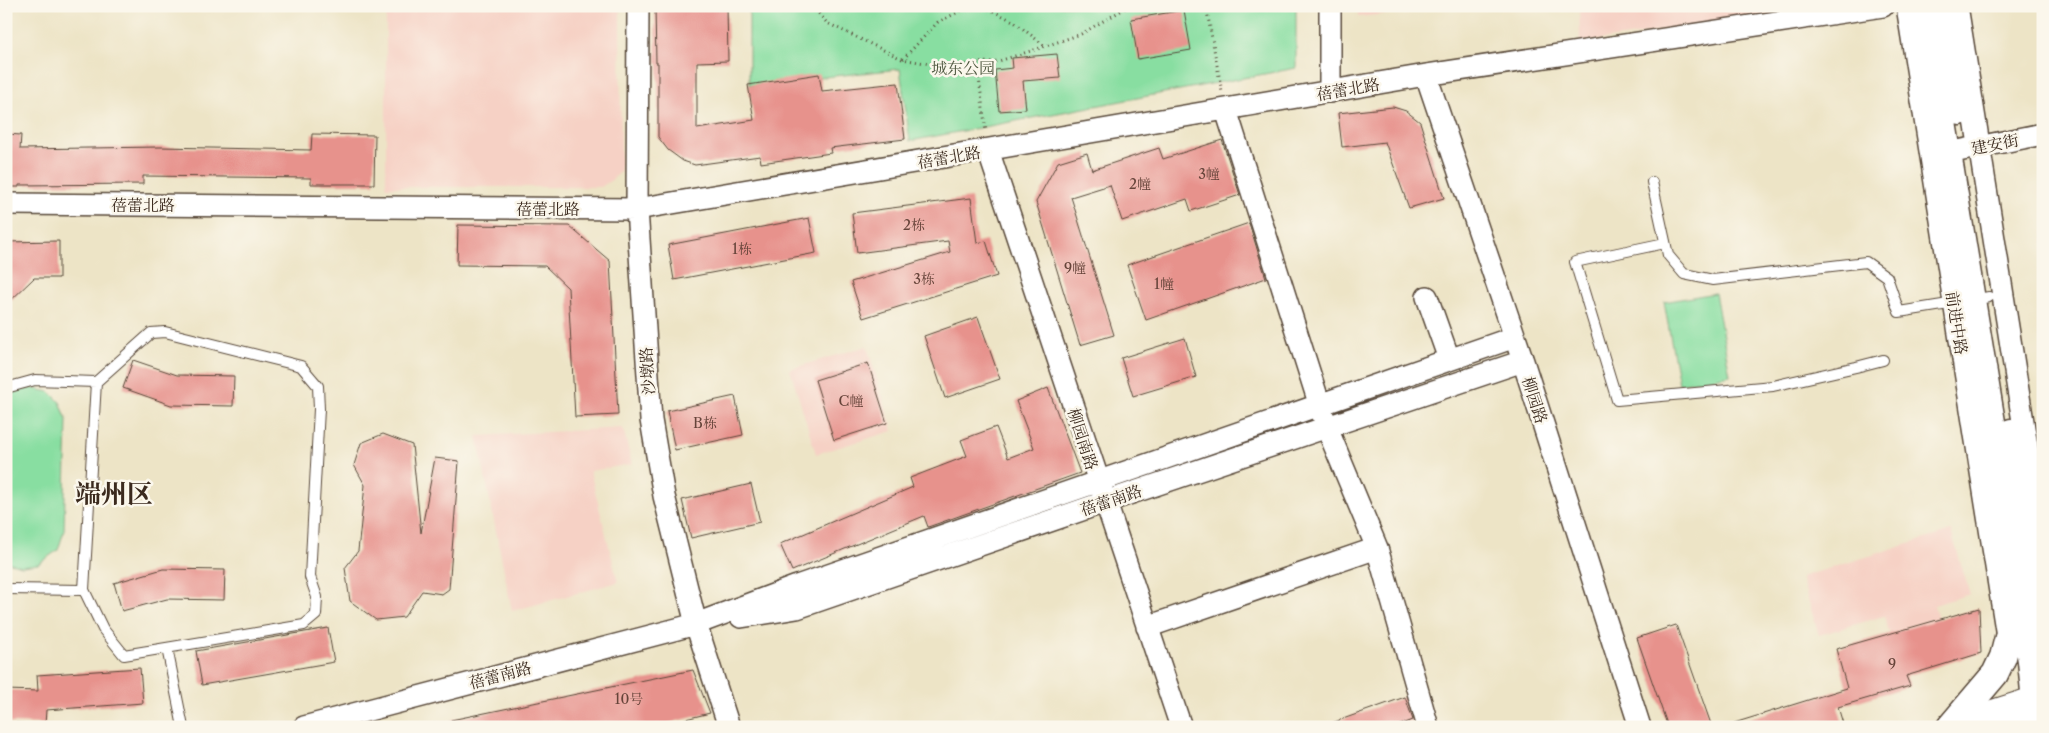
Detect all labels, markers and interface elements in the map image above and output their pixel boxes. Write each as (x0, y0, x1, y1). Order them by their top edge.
park label: 城东公园 (931, 58, 995, 78)
street label: 蓓蕾北路 (1315, 74, 1381, 104)
street label: 建安街 (1970, 130, 2020, 158)
street label: 蓓蕾北路 (916, 142, 982, 172)
house number: 3幢 (1198, 165, 1220, 183)
house number: 2幢 (1129, 175, 1151, 193)
street label: 蓓蕾北路 (111, 195, 175, 215)
street label: 蓓蕾北路 (516, 199, 580, 219)
house number: 2栋 (903, 216, 925, 234)
house number: 1栋 (732, 240, 752, 258)
house number: 9幢 (1064, 259, 1086, 277)
house number: 3栋 (913, 270, 935, 288)
house number: 1幢 (1154, 275, 1174, 293)
street label: 前进中路 (1942, 290, 1972, 356)
street label: 沙墩路 (635, 346, 659, 396)
street label: 柳园路 (1518, 374, 1552, 426)
house number: C幢 (839, 392, 863, 410)
street label: 柳园南路 (1064, 405, 1102, 473)
house number: B栋 (693, 414, 717, 432)
district label: 端州区 (75, 478, 153, 510)
street label: 蓓蕾南路 (1077, 480, 1145, 520)
house number: 9 (1888, 655, 1896, 673)
street label: 蓓蕾南路 (466, 657, 534, 693)
house number: 10号 (615, 690, 643, 708)

